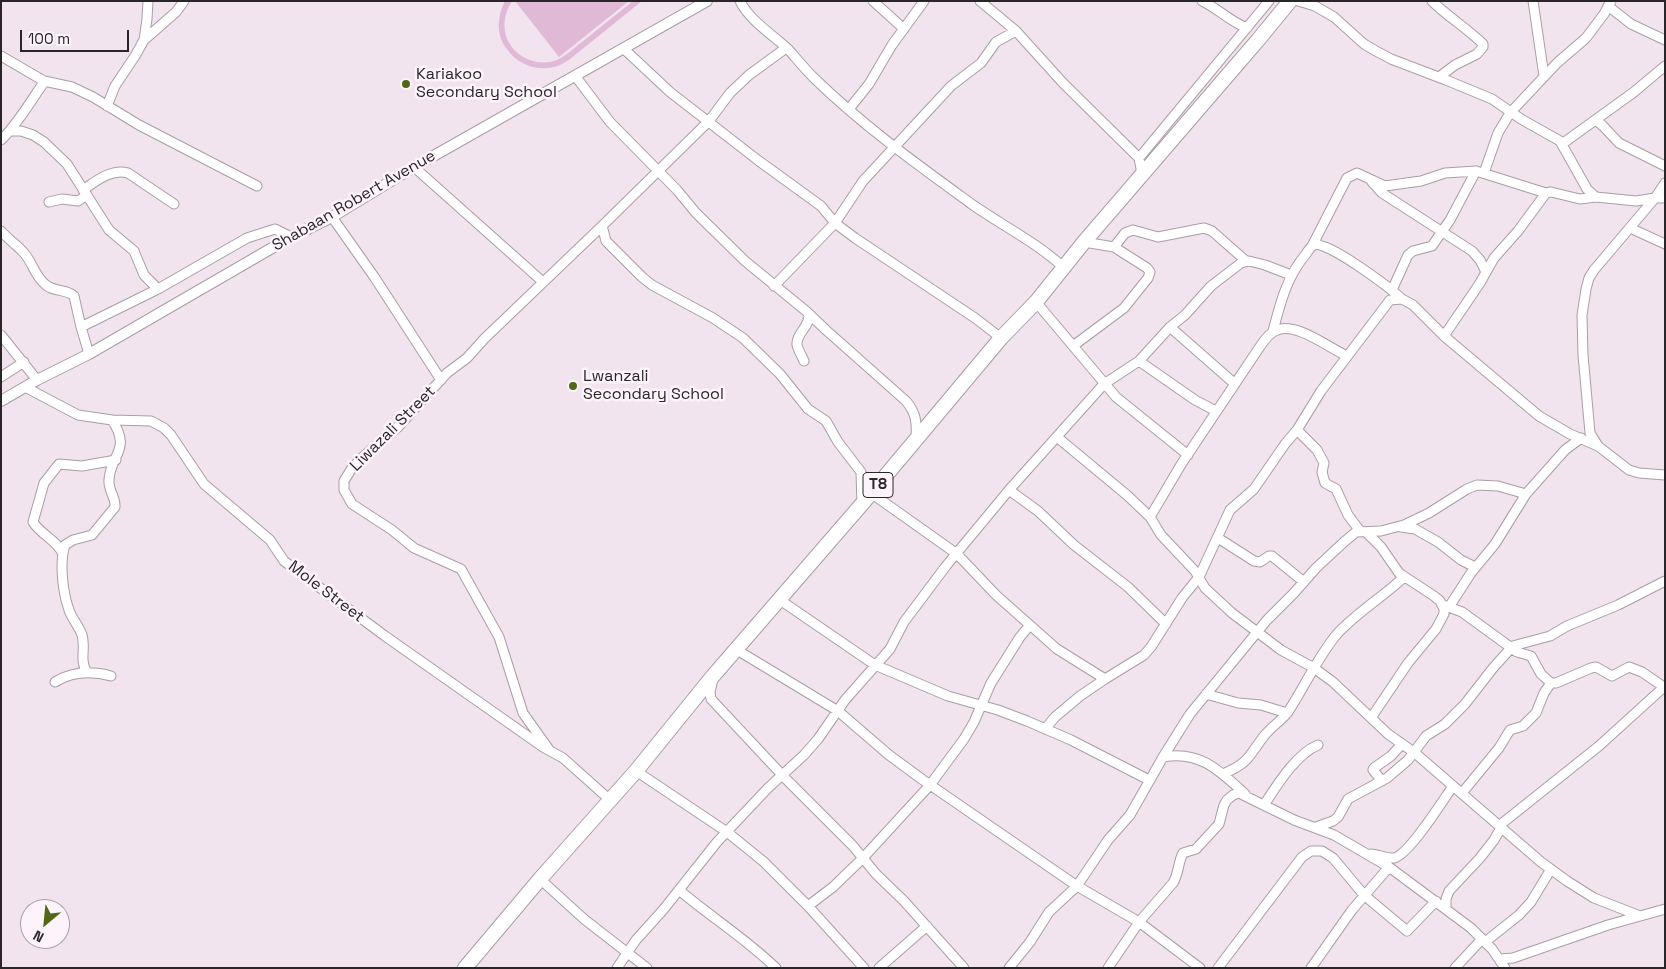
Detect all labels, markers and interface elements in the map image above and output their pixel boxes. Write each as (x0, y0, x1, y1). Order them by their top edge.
scale bar (22, 20, 131, 52)
text: 100 m (28, 29, 70, 48)
place label: Kariakoo Secondary School (416, 65, 557, 103)
marker: Kariakoo Secondary School (400, 78, 412, 90)
street label: Shabaan Robert Avenue (269, 146, 439, 256)
place label: Lwanzali Secondary School (583, 367, 724, 405)
marker: Lwanzali Secondary School (567, 380, 579, 392)
street label: Liwazali Street (346, 382, 440, 476)
road number: T8 (863, 472, 893, 498)
street label: Mole Street (284, 557, 368, 627)
north arrow (20, 899, 70, 949)
text: N (30, 926, 47, 947)

